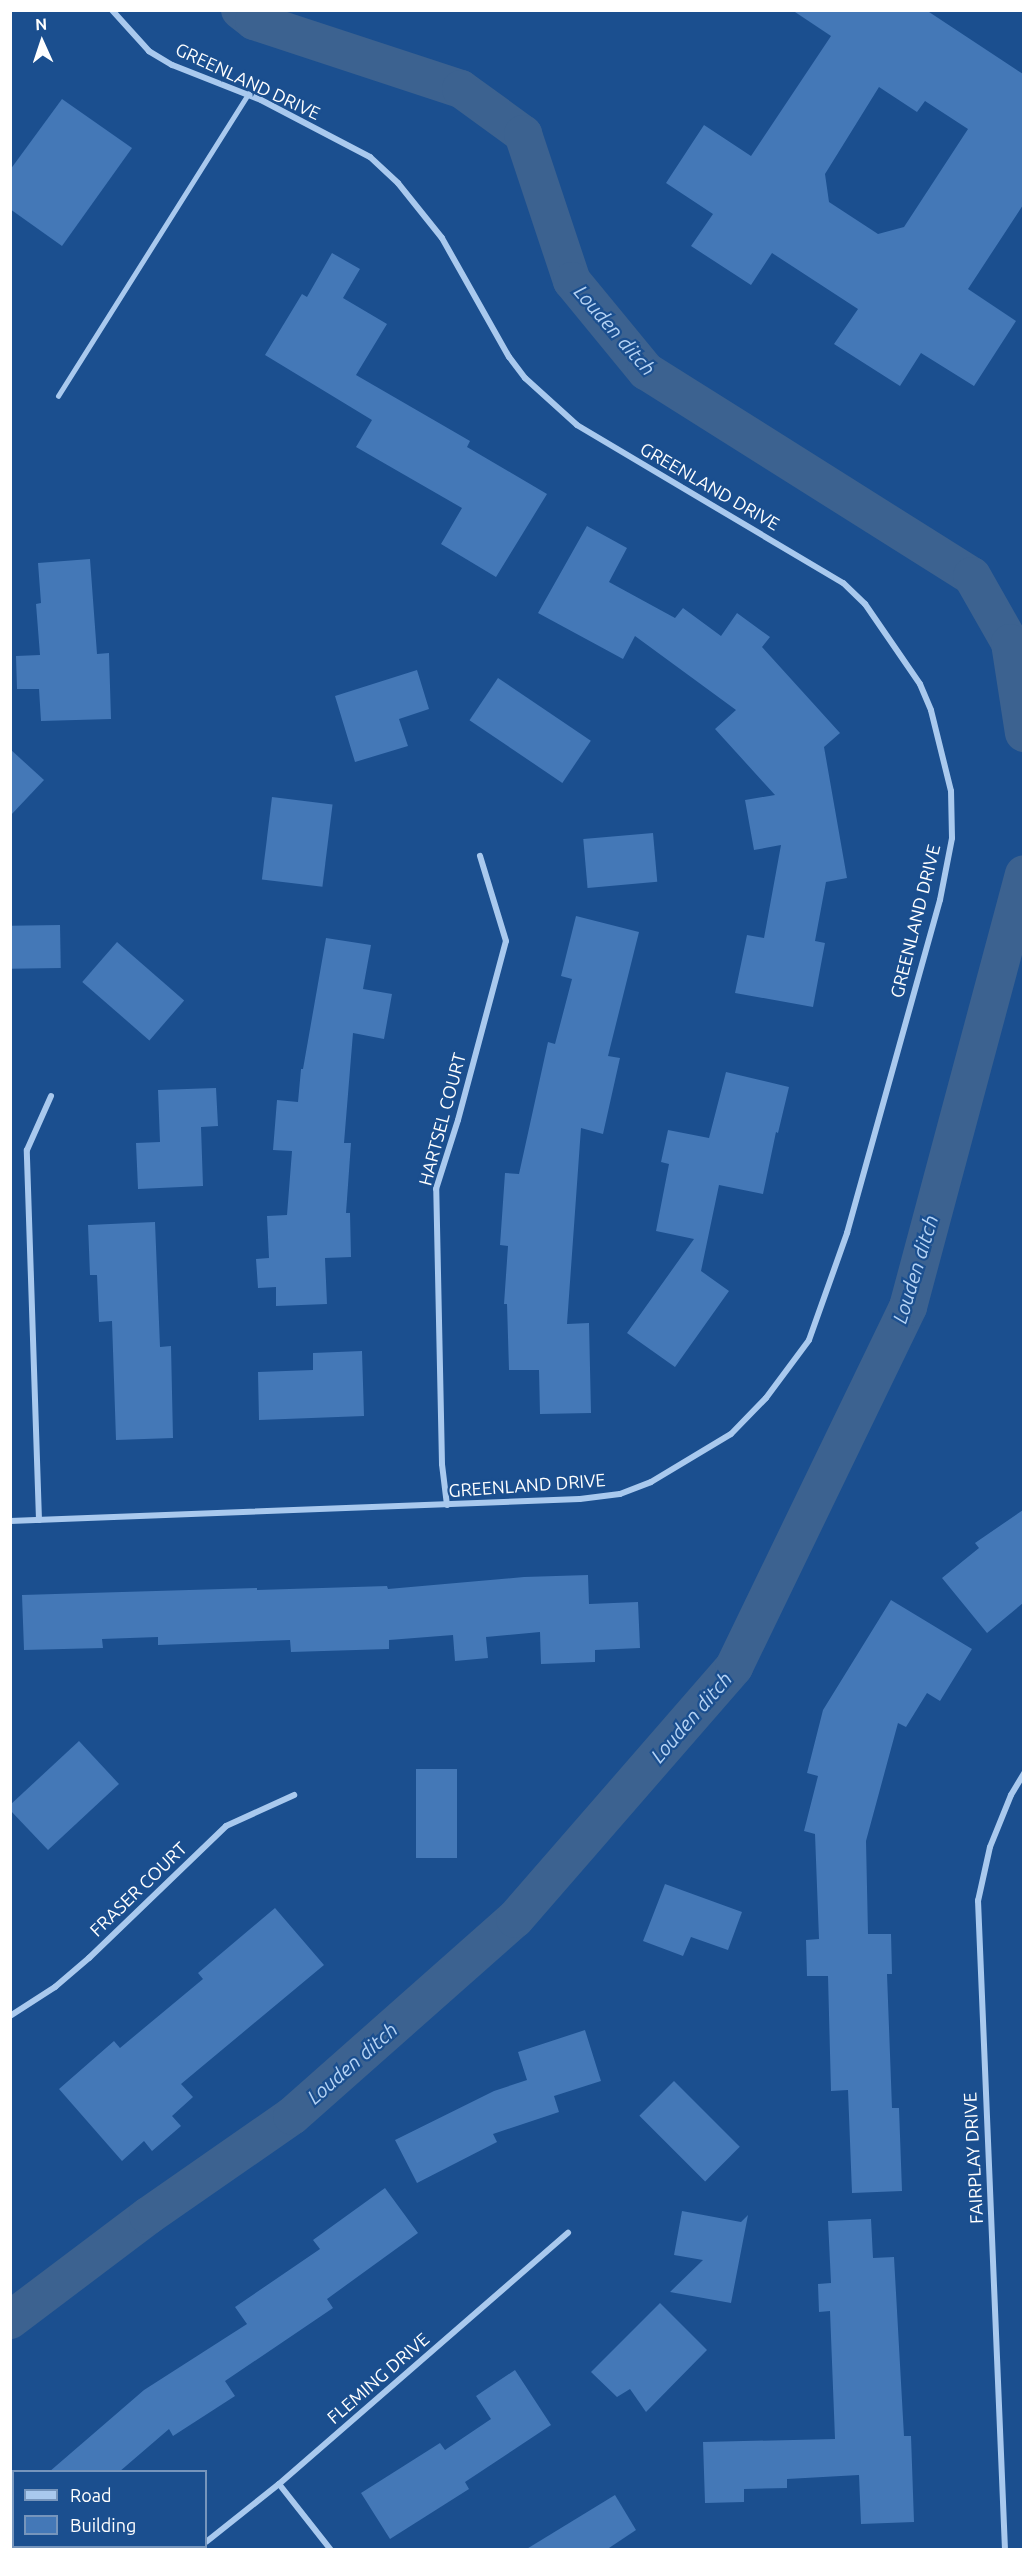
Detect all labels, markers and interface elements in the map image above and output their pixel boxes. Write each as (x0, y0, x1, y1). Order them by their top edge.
north arrow (12, 12, 72, 72)
text: N (35, 15, 47, 33)
street label: GREENLAND DRIVE (172, 38, 324, 124)
water label: Louden ditch (569, 280, 661, 380)
street label: GREENLAND DRIVE (636, 437, 784, 535)
street label: GREENLAND DRIVE (885, 842, 945, 1000)
street label: HARTSEL COURT (414, 1050, 470, 1188)
water label: Louden ditch (887, 1212, 943, 1326)
street label: GREENLAND DRIVE (448, 1469, 606, 1501)
water label: Louden ditch (645, 1667, 737, 1767)
street label: FRASER COURT (85, 1837, 191, 1941)
water label: Louden ditch (302, 2017, 402, 2109)
street label: FAIRPLAY DRIVE (959, 2092, 987, 2224)
street label: FLEMING DRIVE (323, 2328, 433, 2428)
legend (12, 2470, 207, 2548)
text: Road (70, 2485, 112, 2505)
text: Building (70, 2515, 136, 2535)

